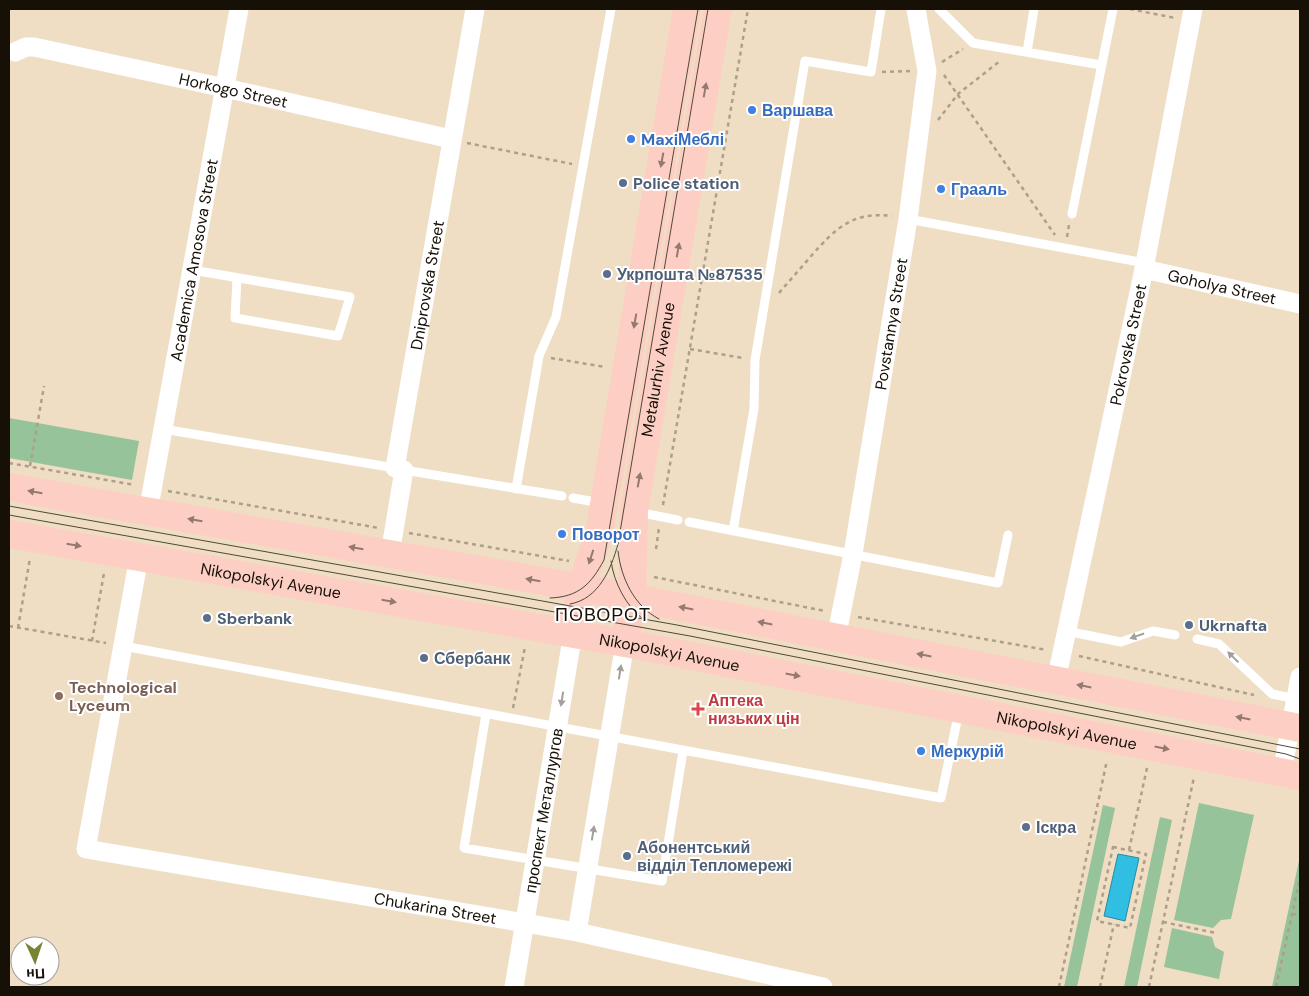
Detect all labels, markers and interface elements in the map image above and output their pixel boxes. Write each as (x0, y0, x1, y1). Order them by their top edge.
street label: Horkogo Street (177, 68, 290, 112)
one-way arrow (701, 82, 709, 98)
place label: Варшава (762, 100, 833, 121)
marker: Варшава (746, 104, 758, 116)
place label: MaxiМеблі (641, 129, 724, 150)
marker: MaxiМеблі (625, 133, 637, 145)
one-way arrow (657, 153, 665, 169)
street label: Academica Amosova Street (165, 157, 222, 363)
place label: Police station (633, 173, 739, 194)
marker: Police station (617, 177, 629, 189)
place label: Грааль (951, 179, 1007, 200)
marker: Грааль (935, 183, 947, 195)
street label: Dniprovska Street (405, 219, 448, 352)
one-way arrow (674, 242, 682, 258)
street label: Povstannya Street (870, 256, 912, 391)
place label: Укрпошта №87535 (617, 264, 763, 285)
street label: Goholya Street (1166, 264, 1278, 309)
marker: Укрпошта №87535 (601, 268, 613, 280)
street label: Pokrovska Street (1105, 282, 1151, 407)
street label: Metalurhiv Avenue (636, 301, 679, 438)
one-way arrow (630, 313, 638, 329)
one-way arrow (635, 471, 643, 487)
one-way arrow (27, 487, 43, 495)
one-way arrow (187, 516, 203, 524)
place label: Поворот (572, 524, 640, 545)
marker: Поворот (556, 528, 568, 540)
one-way arrow (66, 541, 82, 549)
one-way arrow (347, 544, 363, 552)
one-way arrow (587, 549, 594, 564)
street label: Nikopolskyi Avenue (199, 558, 343, 603)
one-way arrow (524, 575, 540, 583)
one-way arrow (382, 597, 398, 605)
district label: ПОВОРОТ (555, 603, 651, 627)
one-way arrow (678, 604, 693, 612)
place label: Sberbank (217, 608, 293, 629)
marker: Sberbank (201, 612, 213, 624)
place label: Ukrnafta (1199, 615, 1267, 636)
one-way arrow (756, 619, 772, 627)
marker: Ukrnafta (1183, 619, 1195, 631)
street label: Nikopolskyi Avenue (598, 628, 742, 676)
one-way arrow (1129, 632, 1144, 640)
place label: Сбербанк (434, 648, 511, 669)
one-way arrow (917, 651, 932, 659)
one-way arrow (1227, 651, 1239, 663)
marker: Сбербанк (418, 652, 430, 664)
one-way arrow (616, 664, 624, 680)
one-way arrow (785, 672, 801, 680)
place label: Technological Lyceum (69, 677, 177, 716)
one-way arrow (1075, 682, 1091, 690)
marker: Technological Lyceum (53, 690, 65, 702)
place label: Аптека низьких цін (708, 690, 800, 729)
one-way arrow (558, 691, 566, 707)
marker: Аптека низьких цін (692, 703, 704, 715)
street label: Nikopolskyi Avenue (995, 706, 1139, 754)
one-way arrow (1235, 713, 1251, 721)
street label: проспект Металлургов (519, 726, 568, 895)
place label: Меркурій (931, 741, 1004, 762)
one-way arrow (1154, 744, 1170, 752)
marker: Меркурій (915, 745, 927, 757)
place label: Іскра (1036, 817, 1076, 838)
marker: Іскра (1020, 821, 1032, 833)
one-way arrow (590, 824, 598, 840)
place label: Абонентський відділ Тепломережі (637, 837, 792, 876)
marker: Абонентський відділ Тепломережі (621, 850, 633, 862)
street label: Chukarina Street (372, 887, 498, 929)
north arrow (10, 936, 60, 986)
text: Пн (26, 965, 45, 983)

